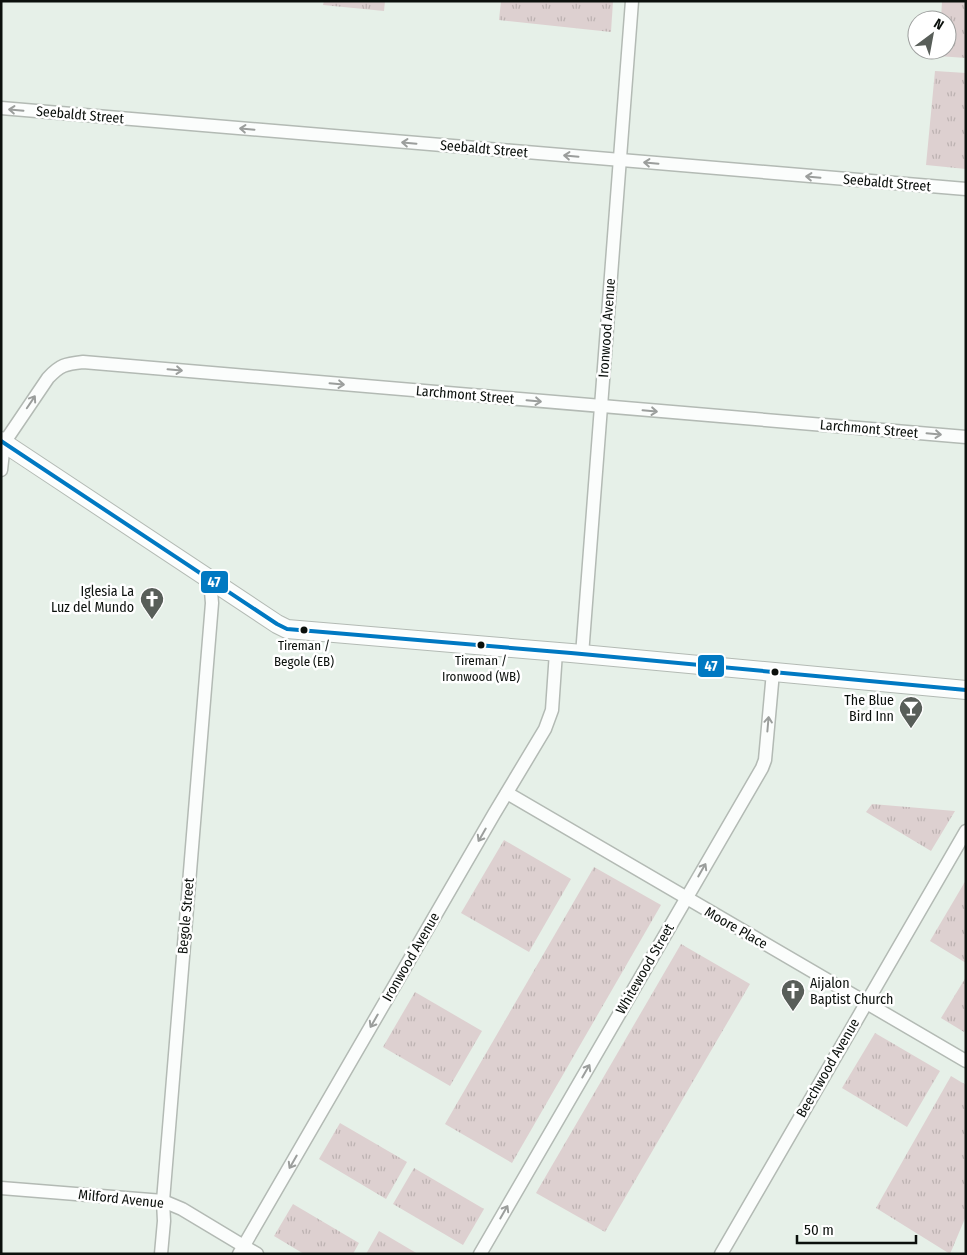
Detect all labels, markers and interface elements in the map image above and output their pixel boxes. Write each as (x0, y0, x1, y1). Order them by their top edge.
north arrow (907, 10, 957, 60)
text: N (931, 15, 947, 34)
street label: Seebaldt Street (35, 103, 125, 127)
one-way arrow (8, 105, 24, 114)
one-way arrow (240, 124, 256, 134)
street label: Seebaldt Street (439, 137, 529, 161)
one-way arrow (402, 138, 418, 147)
one-way arrow (563, 152, 579, 161)
one-way arrow (643, 158, 659, 168)
street label: Seebaldt Street (842, 171, 932, 195)
one-way arrow (805, 172, 821, 181)
street label: Ironwood Avenue (595, 278, 619, 378)
one-way arrow (167, 366, 183, 375)
one-way arrow (329, 379, 345, 389)
street label: Larchmont Street (415, 382, 515, 408)
one-way arrow (26, 396, 36, 410)
one-way arrow (526, 396, 542, 406)
one-way arrow (641, 406, 657, 415)
street label: Larchmont Street (819, 416, 919, 442)
one-way arrow (925, 430, 941, 439)
line badge: 47 (200, 570, 229, 594)
text: 47 (208, 574, 220, 591)
place label: Iglesia La Luz del Mundo (51, 583, 134, 616)
church icon: Iglesia La Luz del Mundo (139, 586, 165, 620)
marker: Tireman / Begole (EB) (299, 625, 309, 635)
place label: Tireman / Begole (EB) (274, 638, 334, 669)
marker: Tireman / Ironwood (WB) (476, 640, 486, 650)
place label: Tireman / Ironwood (WB) (442, 653, 520, 684)
line badge: 47 (697, 654, 725, 678)
text: 47 (705, 658, 717, 675)
unlabelled marker (770, 667, 780, 677)
place label: The Blue Bird Inn (844, 692, 894, 725)
bar icon: The Blue Bird Inn (898, 695, 924, 729)
one-way arrow (763, 716, 773, 732)
one-way arrow (477, 827, 487, 842)
one-way arrow (698, 863, 708, 877)
street label: Begole Street (174, 877, 198, 955)
street label: Moore Place (702, 903, 770, 953)
street label: Ironwood Avenue (379, 910, 443, 1004)
street label: Whitewood Street (612, 920, 678, 1017)
place label: Aijalon Baptist Church (810, 975, 893, 1008)
church icon: Aijalon Baptist Church (780, 978, 806, 1012)
one-way arrow (369, 1013, 379, 1028)
street label: Beechwood Avenue (793, 1015, 863, 1121)
one-way arrow (581, 1064, 591, 1079)
one-way arrow (287, 1154, 297, 1168)
street label: Milford Avenue (77, 1186, 165, 1212)
one-way arrow (500, 1205, 510, 1219)
scale bar (797, 1212, 916, 1244)
text: 50 m (804, 1221, 834, 1239)

